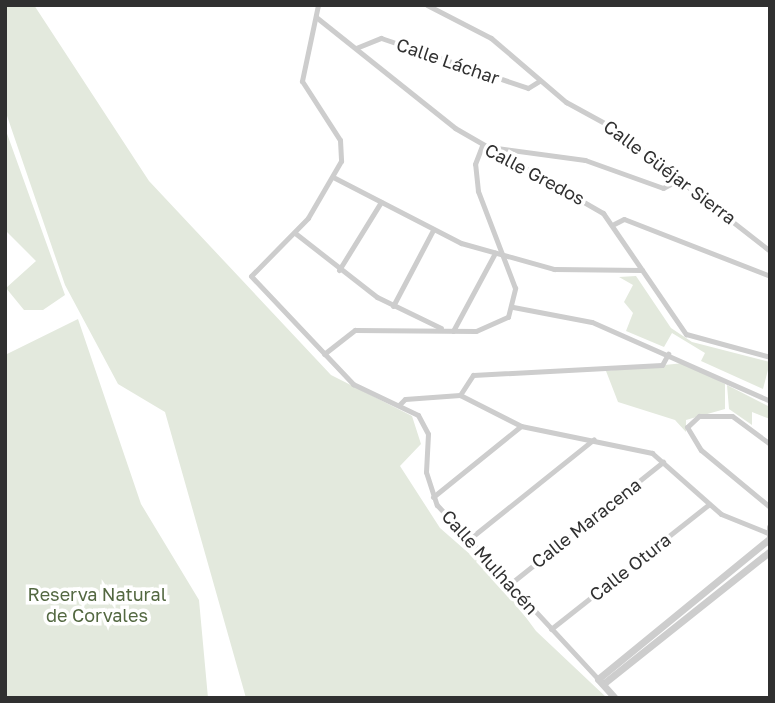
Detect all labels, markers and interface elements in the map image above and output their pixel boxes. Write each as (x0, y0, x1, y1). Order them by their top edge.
street label: Calle Láchar (394, 33, 502, 89)
street label: Calle Güéjar Sierra (600, 115, 740, 229)
street label: Calle Gredos (481, 139, 589, 209)
street label: Calle Maracena (527, 474, 645, 572)
street label: Calle Mulhacén (437, 505, 543, 619)
street label: Calle Otura (585, 529, 675, 605)
park label: Reserva Natural de Corvales (28, 584, 166, 626)

